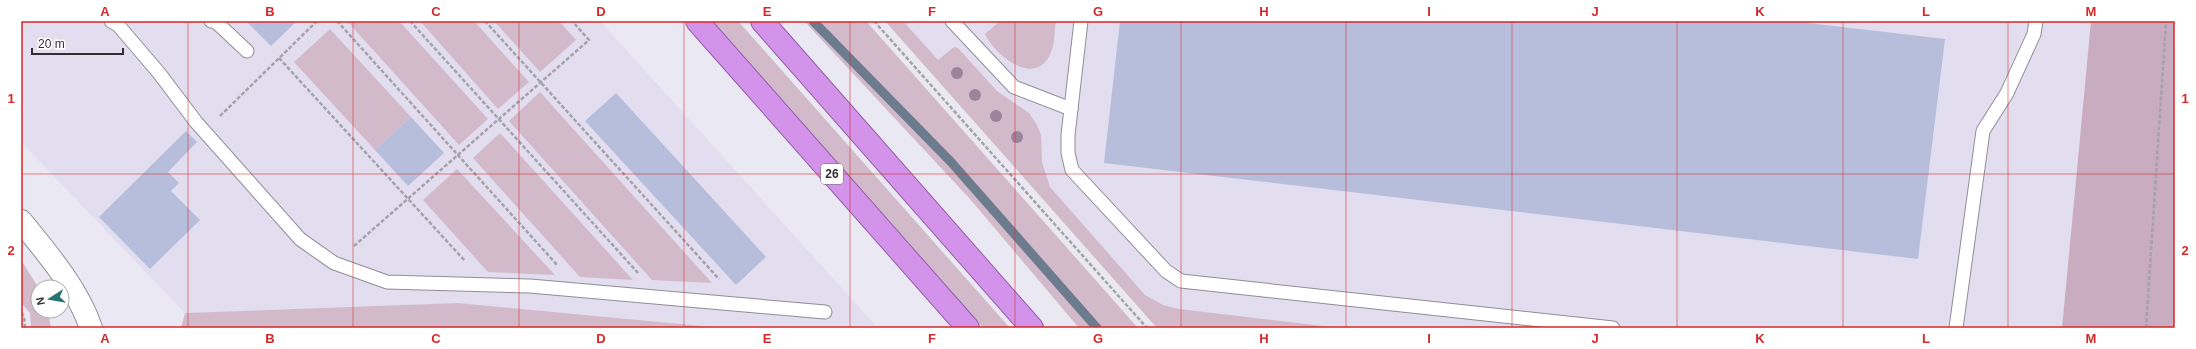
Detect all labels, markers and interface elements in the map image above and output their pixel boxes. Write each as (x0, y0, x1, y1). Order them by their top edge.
text: A (100, 4, 110, 19)
text: B (265, 4, 275, 19)
text: C (431, 4, 441, 19)
text: D (596, 4, 606, 19)
text: E (763, 4, 772, 19)
text: F (928, 4, 936, 19)
text: G (1093, 4, 1103, 19)
text: H (1259, 4, 1269, 19)
text: I (1427, 4, 1431, 19)
text: J (1591, 4, 1599, 19)
text: K (1755, 4, 1765, 19)
text: L (1922, 4, 1930, 19)
text: M (2086, 4, 2096, 19)
scale bar (32, 30, 123, 56)
text: 20 m (38, 37, 65, 51)
text: 1 (7, 91, 15, 106)
text: 1 (2181, 91, 2189, 106)
road number: 26 (821, 164, 843, 184)
text: 2 (7, 243, 15, 258)
text: 2 (2181, 243, 2189, 258)
north arrow (30, 279, 70, 319)
text: N (34, 296, 47, 306)
text: A (100, 331, 110, 346)
text: B (265, 331, 275, 346)
text: C (431, 331, 441, 346)
text: D (596, 331, 606, 346)
text: E (763, 331, 772, 346)
text: F (928, 331, 936, 346)
text: G (1093, 331, 1103, 346)
text: H (1259, 331, 1269, 346)
text: I (1427, 331, 1431, 346)
text: J (1591, 331, 1599, 346)
text: K (1755, 331, 1765, 346)
text: L (1922, 331, 1930, 346)
text: M (2086, 331, 2096, 346)

